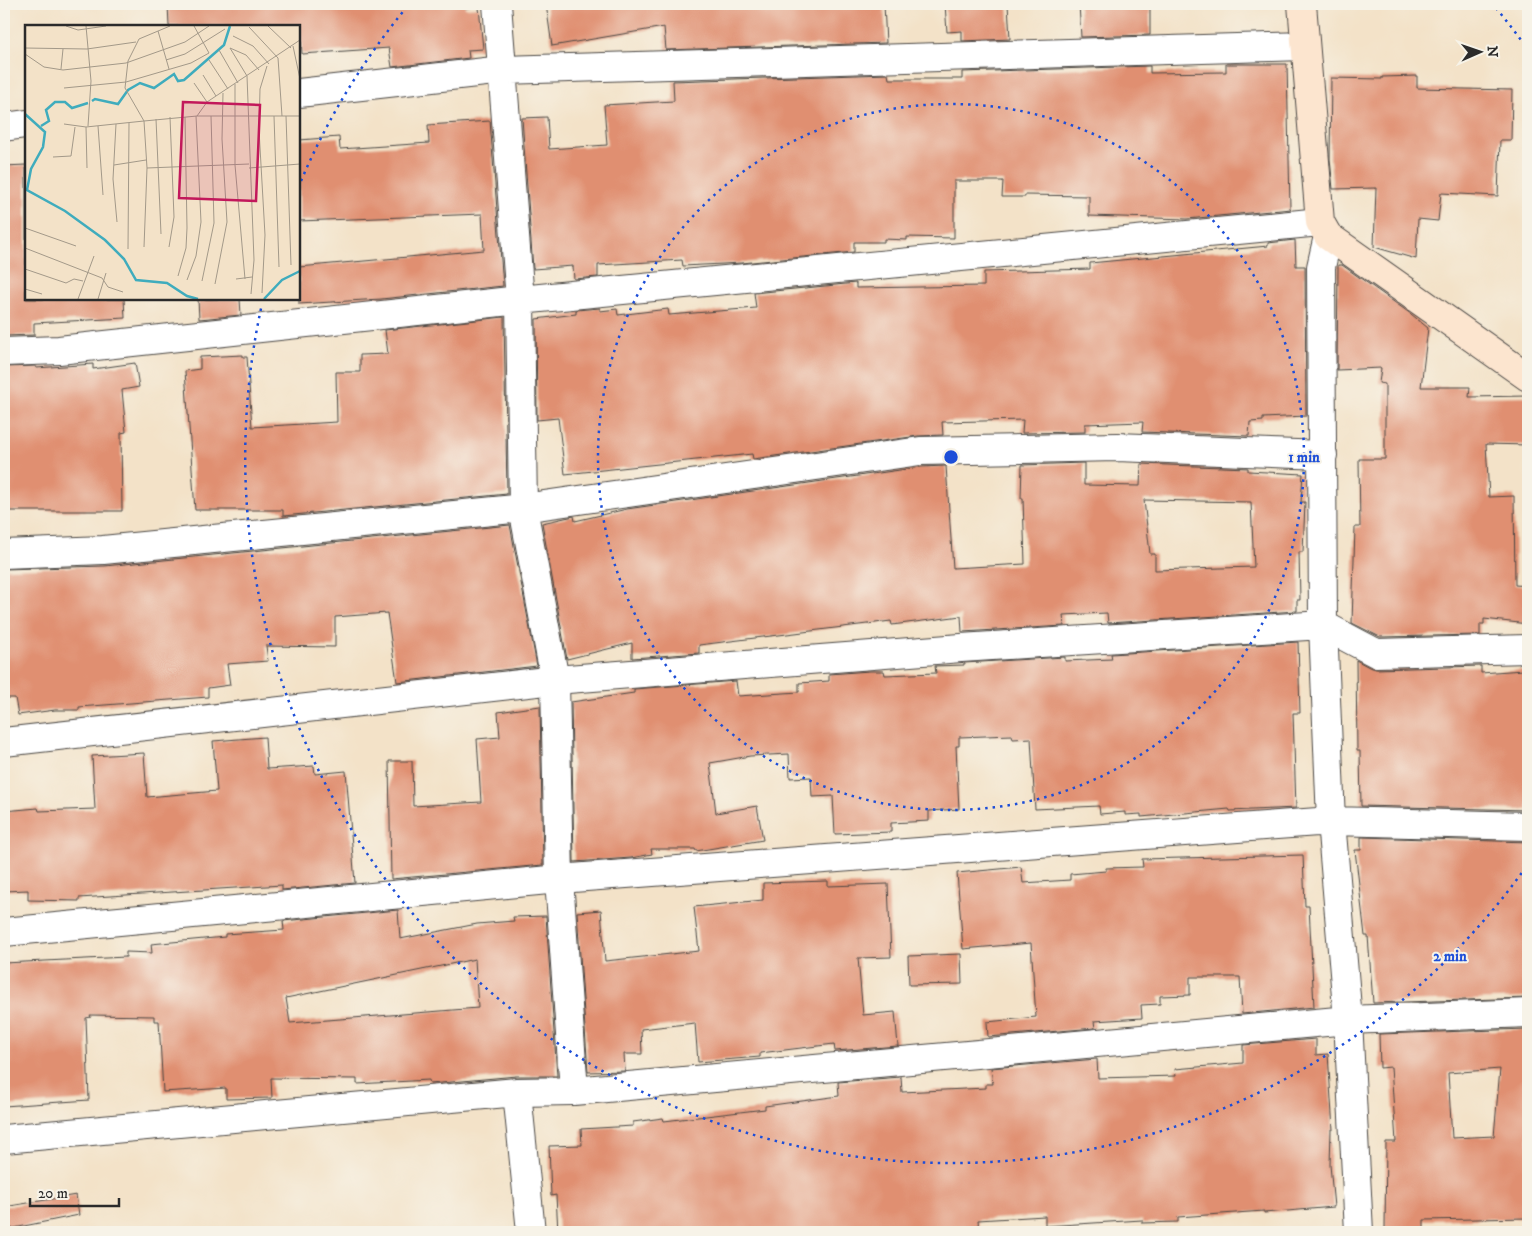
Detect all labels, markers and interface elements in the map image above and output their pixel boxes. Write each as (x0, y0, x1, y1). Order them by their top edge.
inset map (25, 25, 300, 300)
north arrow (1454, 28, 1504, 78)
text: N (1483, 46, 1501, 58)
centre of rings (942, 448, 960, 466)
text: 1 min (1288, 448, 1320, 467)
text: 2 min (1433, 947, 1467, 966)
scale bar (30, 1176, 119, 1208)
text: 20 m (38, 1184, 68, 1203)

